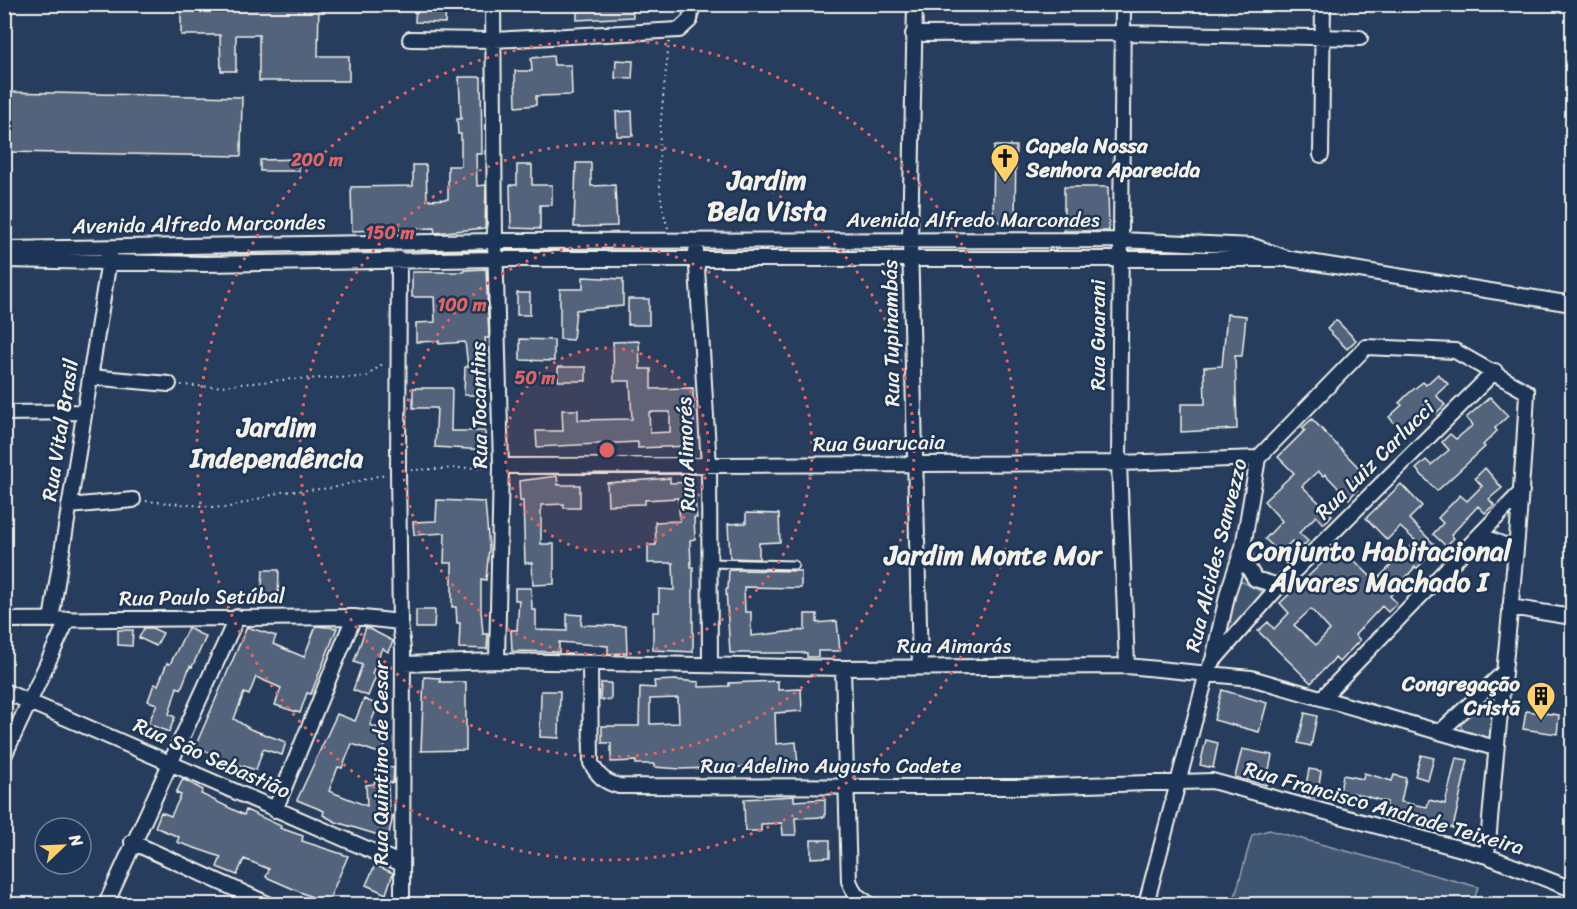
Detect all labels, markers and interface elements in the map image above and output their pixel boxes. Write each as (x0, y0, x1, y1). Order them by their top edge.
place label: Capela Nossa Senhora Aparecida (1025, 127, 1201, 189)
church icon: Capela Nossa Senhora Aparecida (989, 142, 1021, 184)
text: 200 m (290, 144, 343, 176)
district label: Jardim Bela Vista (707, 156, 827, 235)
street label: Avenida Alfredo Marcondes (845, 201, 1100, 239)
street label: Avenida Alfredo Marcondes (71, 203, 326, 245)
text: 150 m (366, 217, 414, 249)
street label: Rua Tupinambás (871, 259, 911, 407)
street label: Rua Guarani (1079, 278, 1117, 391)
text: 100 m (438, 289, 487, 321)
street label: Rua Tocantins (459, 341, 499, 469)
street label: Rua Vital Brasil (30, 355, 90, 504)
text: 50 m (515, 362, 556, 394)
street label: Rua Luiz Carlucci (1306, 390, 1445, 529)
street label: Rua Aimorés (665, 396, 707, 512)
district label: Jardim Independência (188, 403, 364, 482)
street label: Rua Guarucaia (813, 423, 946, 463)
centre of rings (597, 440, 617, 460)
street label: Rua Alcides Sanvezzo (1174, 454, 1259, 656)
district label: Conjunto Habitacional Álvares Machado I (1246, 527, 1513, 606)
district label: Jardim Monte Mor (882, 531, 1104, 579)
street label: Rua Paulo Setúbal (119, 577, 286, 617)
street label: Rua Aimarás (897, 627, 1011, 665)
street label: Rua Quintino de Cesar (362, 659, 400, 865)
place label: Congregação Cristã (1401, 665, 1521, 727)
building icon: Congregação Cristã (1525, 680, 1557, 722)
street label: Rua São Sebastião (127, 706, 297, 810)
street label: Rua Adelino Augusto Cadete (701, 747, 962, 785)
street label: Rua Francisco Andrade Teixeira (1239, 750, 1529, 866)
north arrow (33, 816, 93, 876)
text: N (60, 829, 92, 852)

